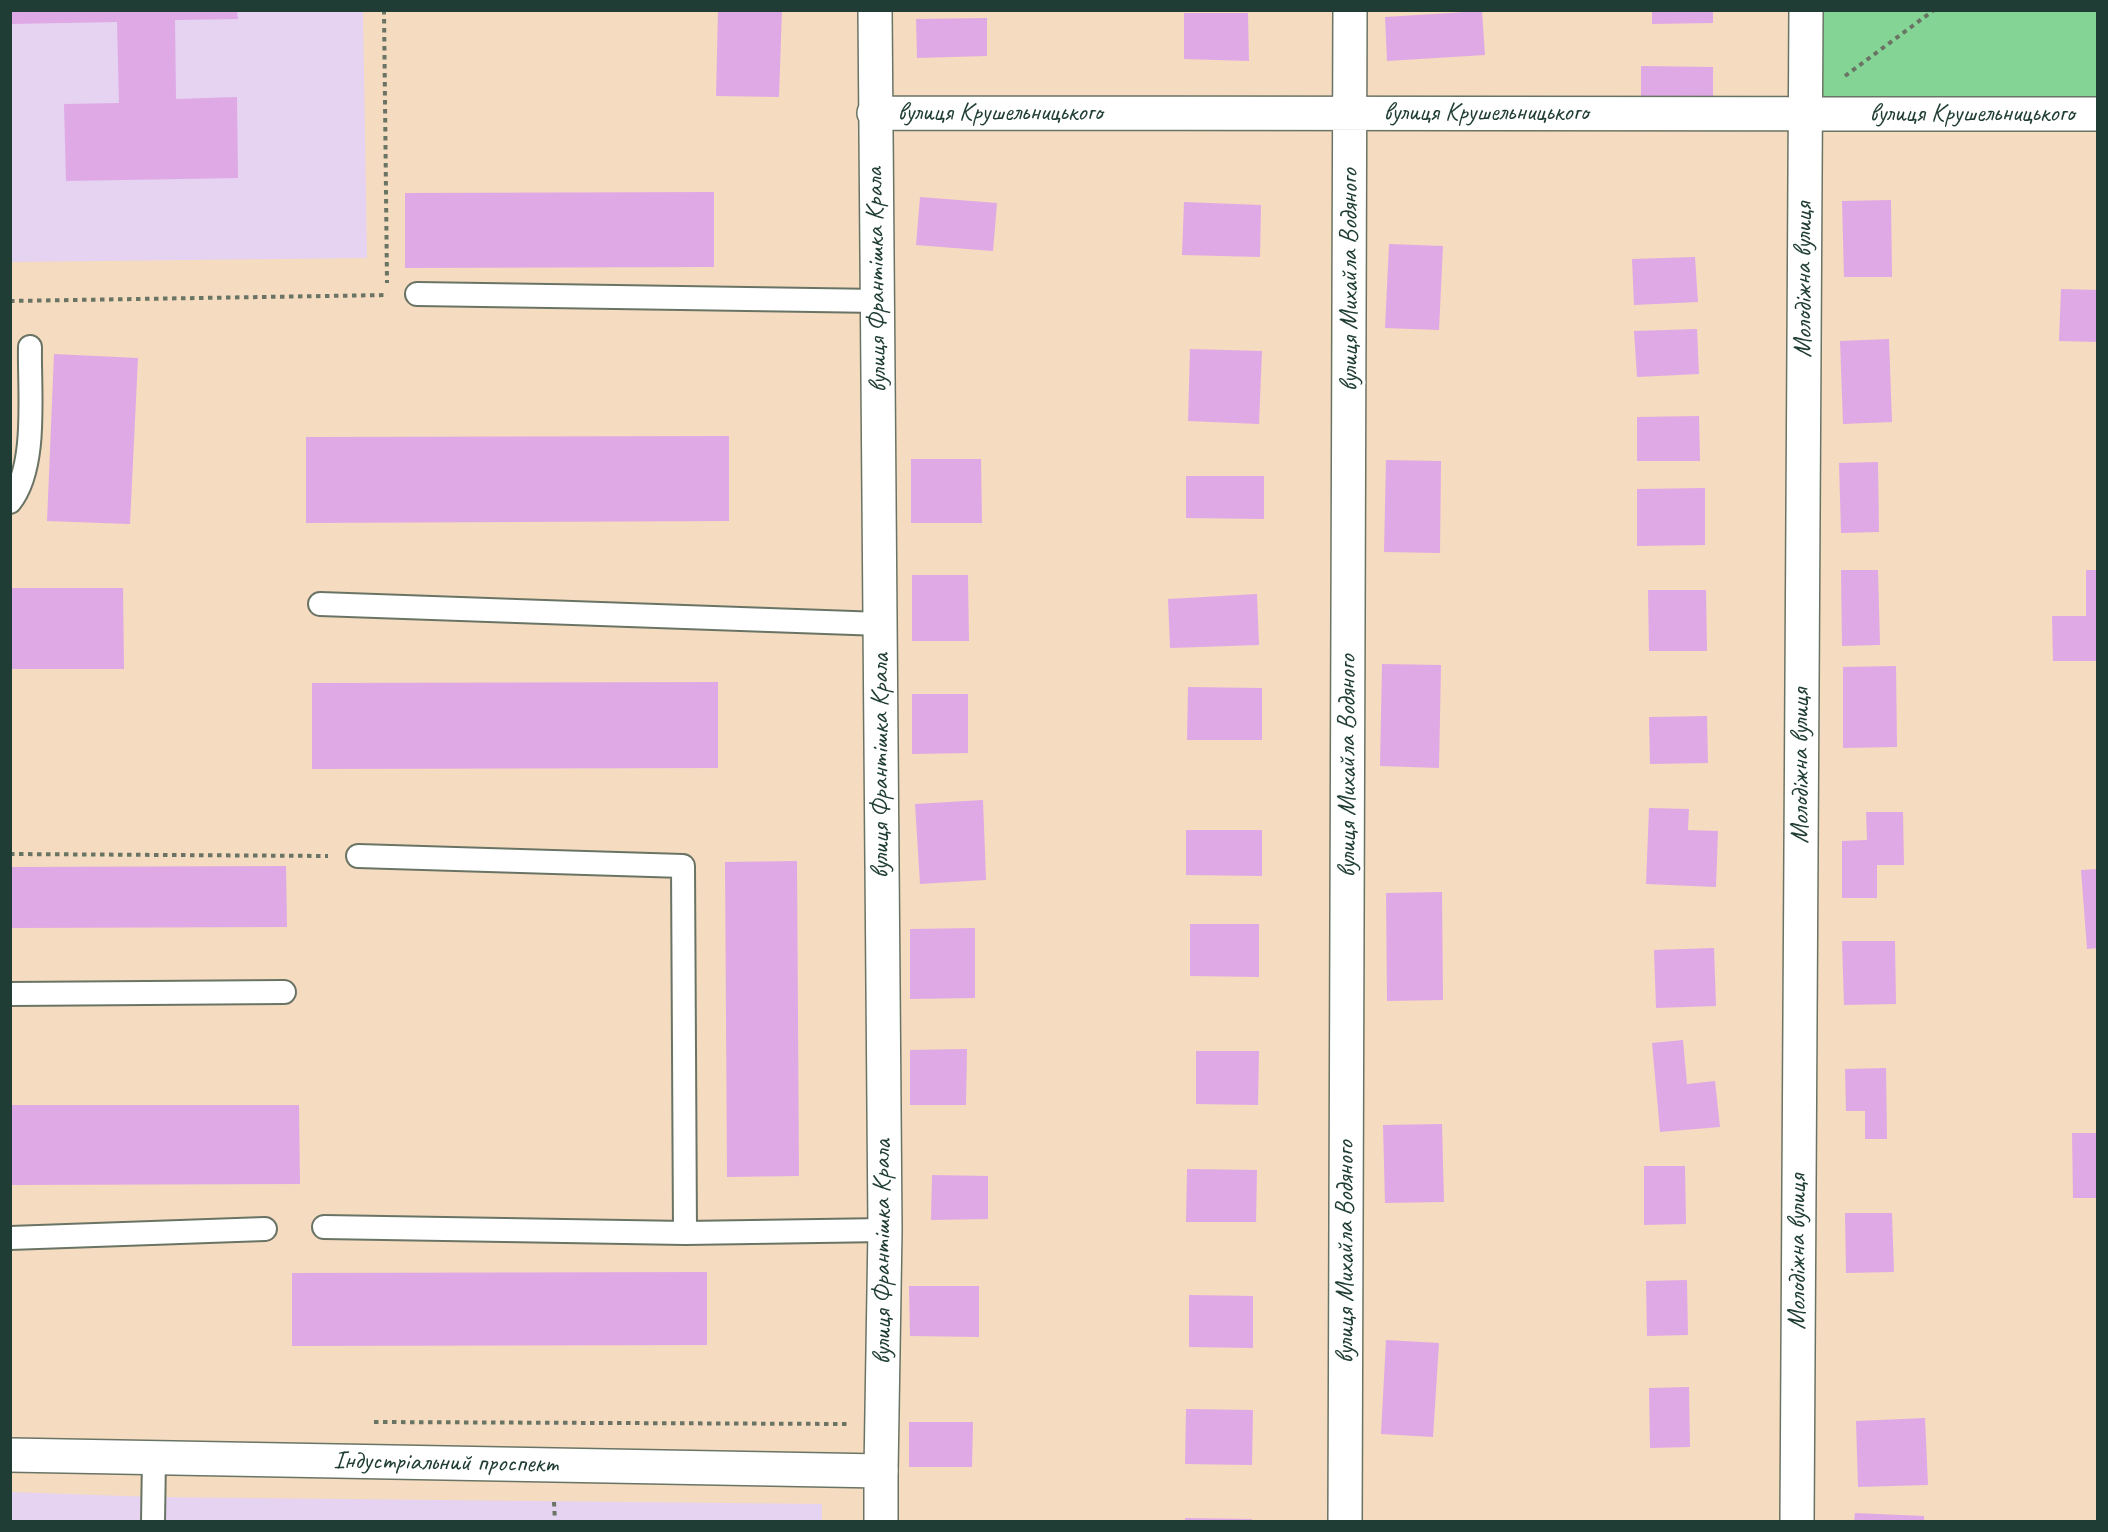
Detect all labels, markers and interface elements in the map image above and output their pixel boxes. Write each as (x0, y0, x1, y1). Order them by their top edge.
street label: вулиця Крушельницького (898, 97, 1102, 129)
street label: вулиця Крушельницького (1384, 97, 1588, 129)
street label: вулиця Крушельницького (1870, 98, 2074, 130)
street label: вулиця Франтішка Крала (859, 167, 895, 393)
street label: вулиця Михайла Водяного (1334, 169, 1366, 391)
street label: Молодіжна вулиця (1788, 202, 1820, 358)
street label: вулиця Франтішка Крала (865, 653, 897, 879)
street label: вулиця Михайла Водяного (1332, 655, 1364, 877)
street label: Молодіжна вулиця (1785, 688, 1817, 844)
street label: вулиця Франтішка Крала (867, 1139, 899, 1365)
street label: вулиця Михайла Водяного (1330, 1141, 1362, 1363)
street label: Молодіжна вулиця (1782, 1174, 1814, 1330)
street label: Індустріальний проспект (333, 1445, 559, 1481)

